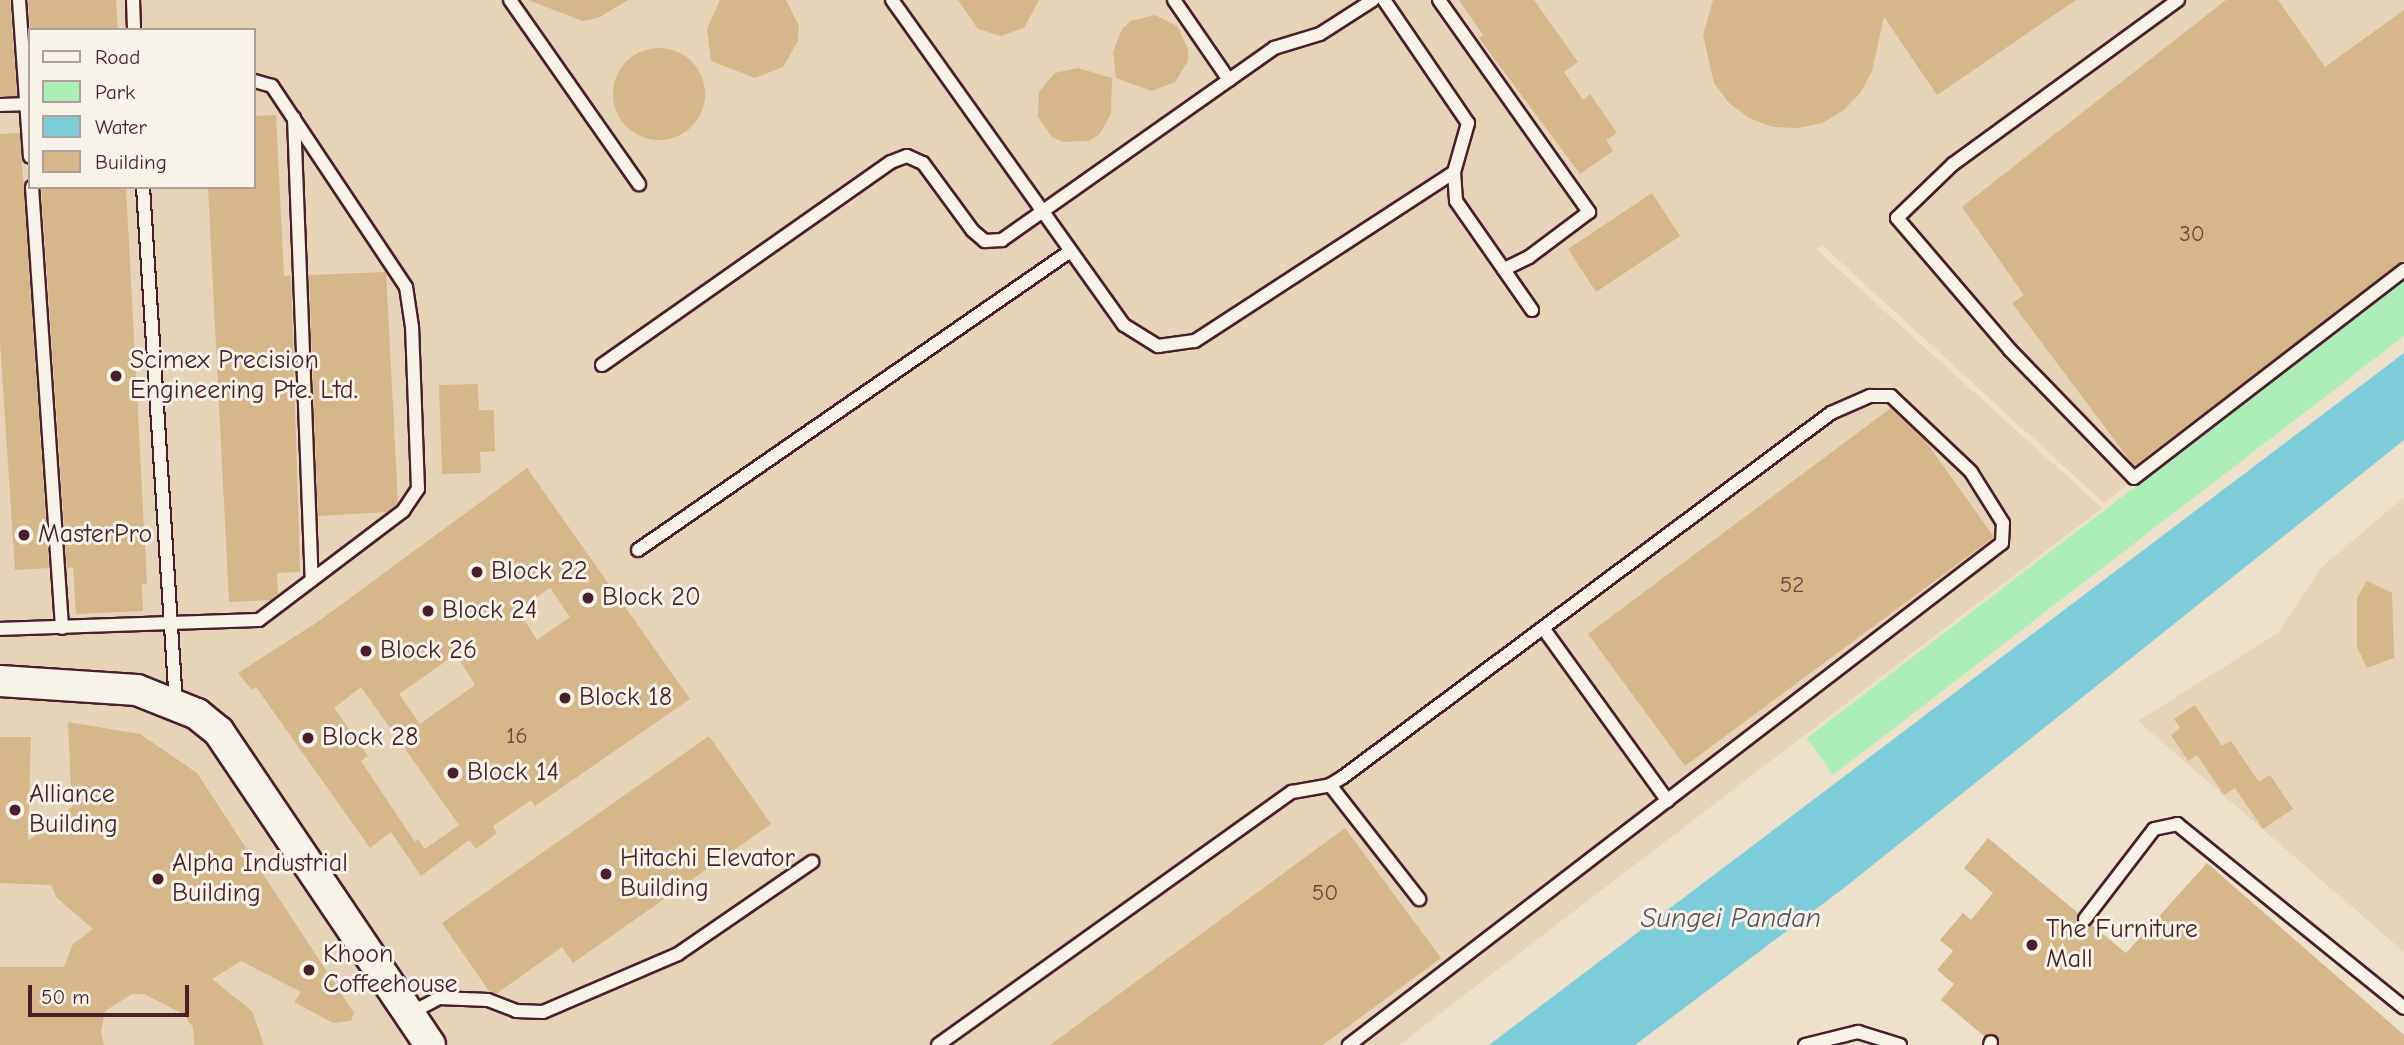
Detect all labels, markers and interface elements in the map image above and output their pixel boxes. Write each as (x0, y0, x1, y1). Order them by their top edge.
legend (28, 28, 256, 189)
text: Road (95, 45, 140, 69)
text: Park (95, 80, 135, 104)
text: Water (95, 115, 147, 139)
text: Building (95, 150, 167, 174)
house number: 30 (2179, 220, 2205, 248)
place label: Scimex Precision Engineering Pte. Ltd. (130, 345, 358, 406)
marker: Scimex Precision Engineering Pte. Ltd. (108, 368, 124, 384)
place label: MasterPro (38, 519, 152, 551)
marker: MasterPro (16, 527, 32, 543)
place label: Block 22 (491, 556, 588, 588)
marker: Block 22 (469, 564, 485, 580)
house number: 52 (1780, 571, 1804, 599)
place label: Block 20 (602, 582, 701, 614)
marker: Block 20 (580, 590, 596, 606)
place label: Block 24 (442, 595, 537, 627)
marker: Block 24 (420, 603, 436, 619)
place label: Block 26 (380, 635, 477, 667)
marker: Block 26 (358, 643, 374, 659)
place label: Block 18 (579, 682, 672, 714)
marker: Block 18 (557, 690, 573, 706)
place label: Block 28 (322, 722, 418, 754)
house number: 16 (506, 722, 528, 750)
marker: Block 28 (300, 730, 316, 746)
place label: Block 14 (467, 757, 559, 789)
marker: Block 14 (445, 765, 461, 781)
place label: Alliance Building (29, 779, 118, 840)
marker: Alliance Building (7, 802, 23, 818)
place label: Hitachi Elevator Building (620, 843, 795, 904)
place label: Alpha Industrial Building (172, 848, 348, 910)
marker: Hitachi Elevator Building (598, 866, 614, 882)
marker: Alpha Industrial Building (150, 871, 166, 887)
house number: 50 (1312, 879, 1338, 907)
water label: Sungei Pandan (1641, 901, 1821, 935)
place label: The Furniture Mall (2046, 914, 2198, 976)
marker: The Furniture Mall (2024, 937, 2040, 953)
place label: Khoon Coffeehouse (323, 939, 457, 1000)
marker: Khoon Coffeehouse (301, 962, 317, 978)
scale bar (32, 972, 192, 1016)
text: 50 m (41, 985, 90, 1009)

